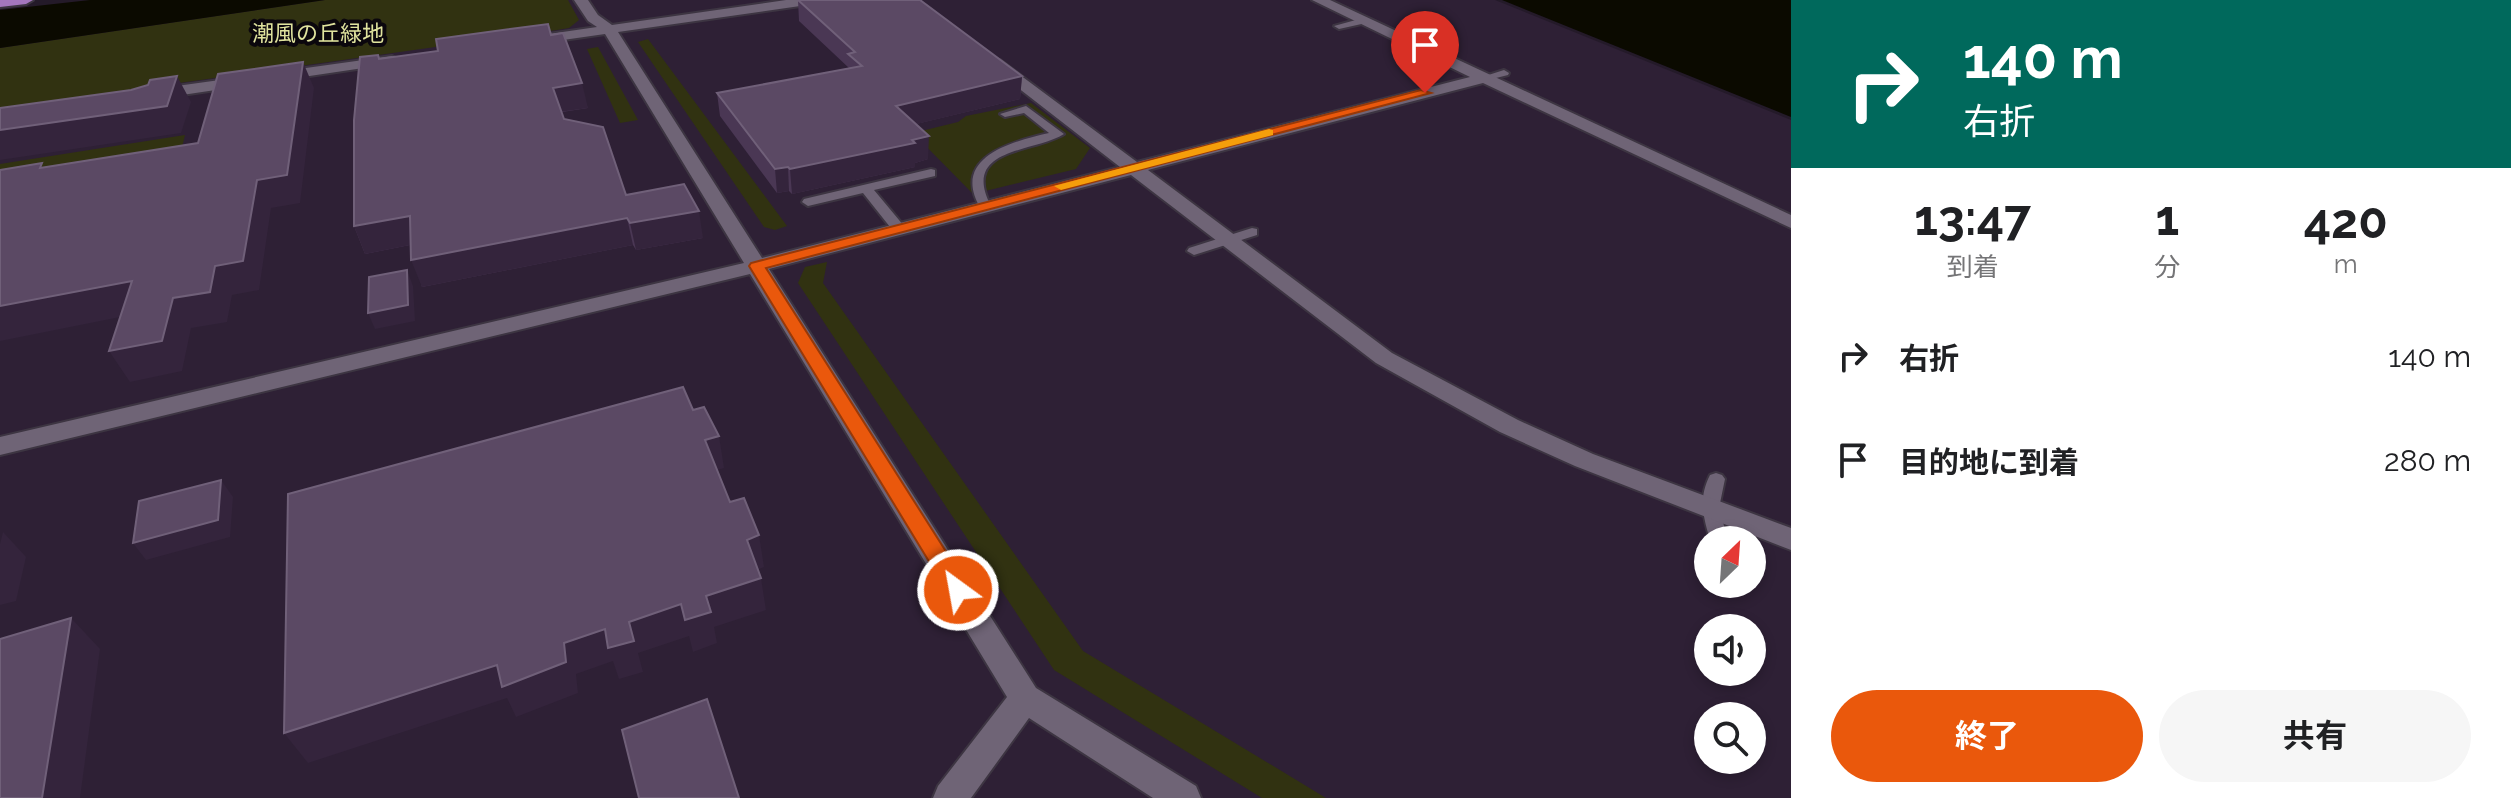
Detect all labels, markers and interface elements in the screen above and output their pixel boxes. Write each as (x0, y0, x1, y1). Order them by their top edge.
pin (1391, 11, 1459, 93)
park label: 潮風の丘緑地 (252, 20, 384, 46)
icon: arrive (1403, 23, 1447, 67)
text: 140 m (1963, 25, 2123, 91)
icon: right (1831, 32, 1935, 136)
text: 右折 (1963, 100, 2035, 142)
text: 13:47 (1914, 190, 2031, 246)
text: 1 (2156, 190, 2179, 246)
text: 420 (2304, 193, 2388, 249)
text: m (2334, 249, 2358, 279)
text: 到着 (1947, 252, 1999, 282)
text: 分 (2154, 252, 2180, 282)
icon: right (1831, 334, 1875, 378)
text: 140 m (2388, 339, 2471, 374)
text: 右折 (1899, 341, 1959, 376)
icon: arrive (1831, 438, 1875, 482)
text: 280 m (2384, 443, 2471, 478)
text: 目的地に到着 (1899, 445, 2079, 480)
north arrow (1694, 526, 1766, 598)
map controls (1694, 526, 1766, 774)
position arrow (916, 548, 1000, 632)
button: sound (1694, 614, 1766, 686)
button: 終了 (1831, 690, 2143, 782)
button: 共有 (2159, 690, 2471, 782)
button: search (1694, 702, 1766, 774)

